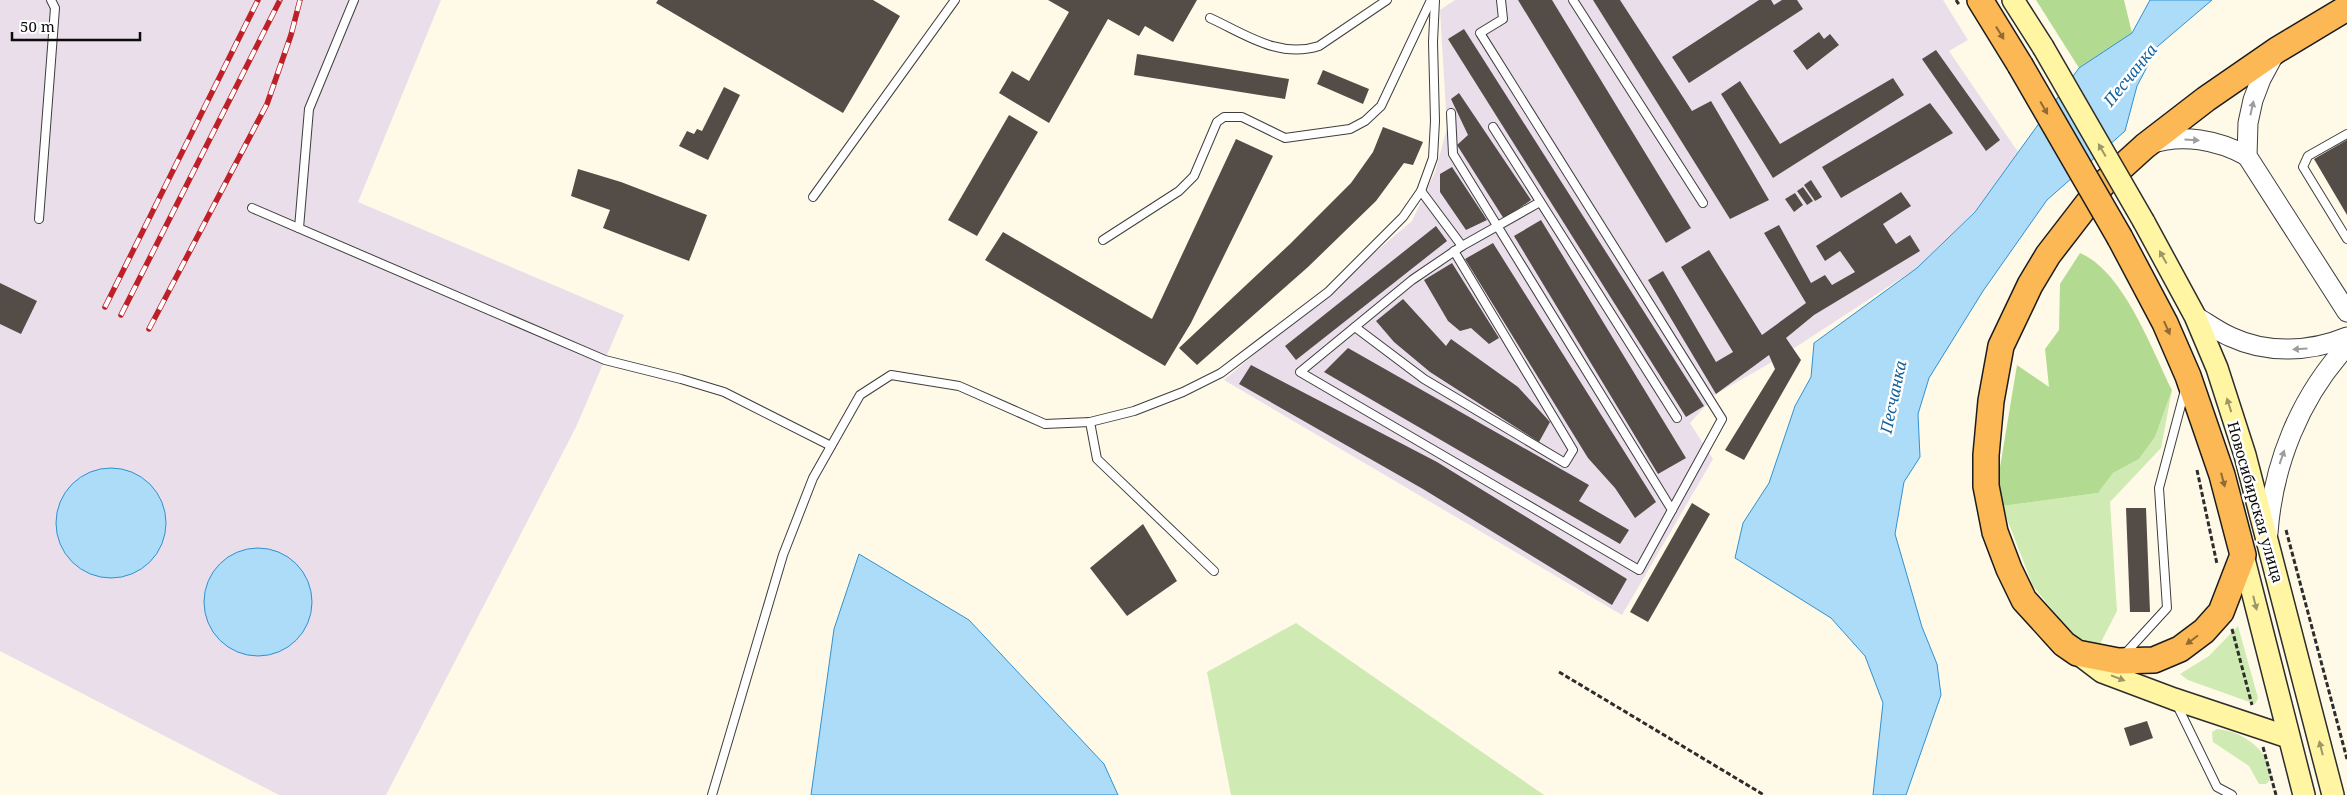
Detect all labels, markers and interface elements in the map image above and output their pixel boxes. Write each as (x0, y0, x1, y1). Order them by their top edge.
scale bar (12, 10, 140, 42)
text: 50 m (20, 16, 55, 36)
one-way arrow (1995, 26, 2004, 39)
water label: Песчанка (2098, 39, 2162, 111)
one-way arrow (2040, 101, 2049, 114)
one-way arrow (2248, 101, 2256, 116)
one-way arrow (2185, 136, 2201, 144)
one-way arrow (2098, 142, 2106, 157)
one-way arrow (2159, 250, 2167, 264)
one-way arrow (2163, 321, 2171, 335)
one-way arrow (2292, 345, 2308, 353)
water label: Песчанка (1874, 359, 1911, 436)
one-way arrow (2225, 397, 2233, 412)
street label: Новосибирская улица (2223, 419, 2289, 585)
one-way arrow (2279, 449, 2287, 464)
one-way arrow (2220, 472, 2228, 487)
one-way arrow (2251, 595, 2259, 610)
one-way arrow (2185, 635, 2199, 645)
one-way arrow (2111, 674, 2126, 682)
one-way arrow (2317, 740, 2325, 755)

